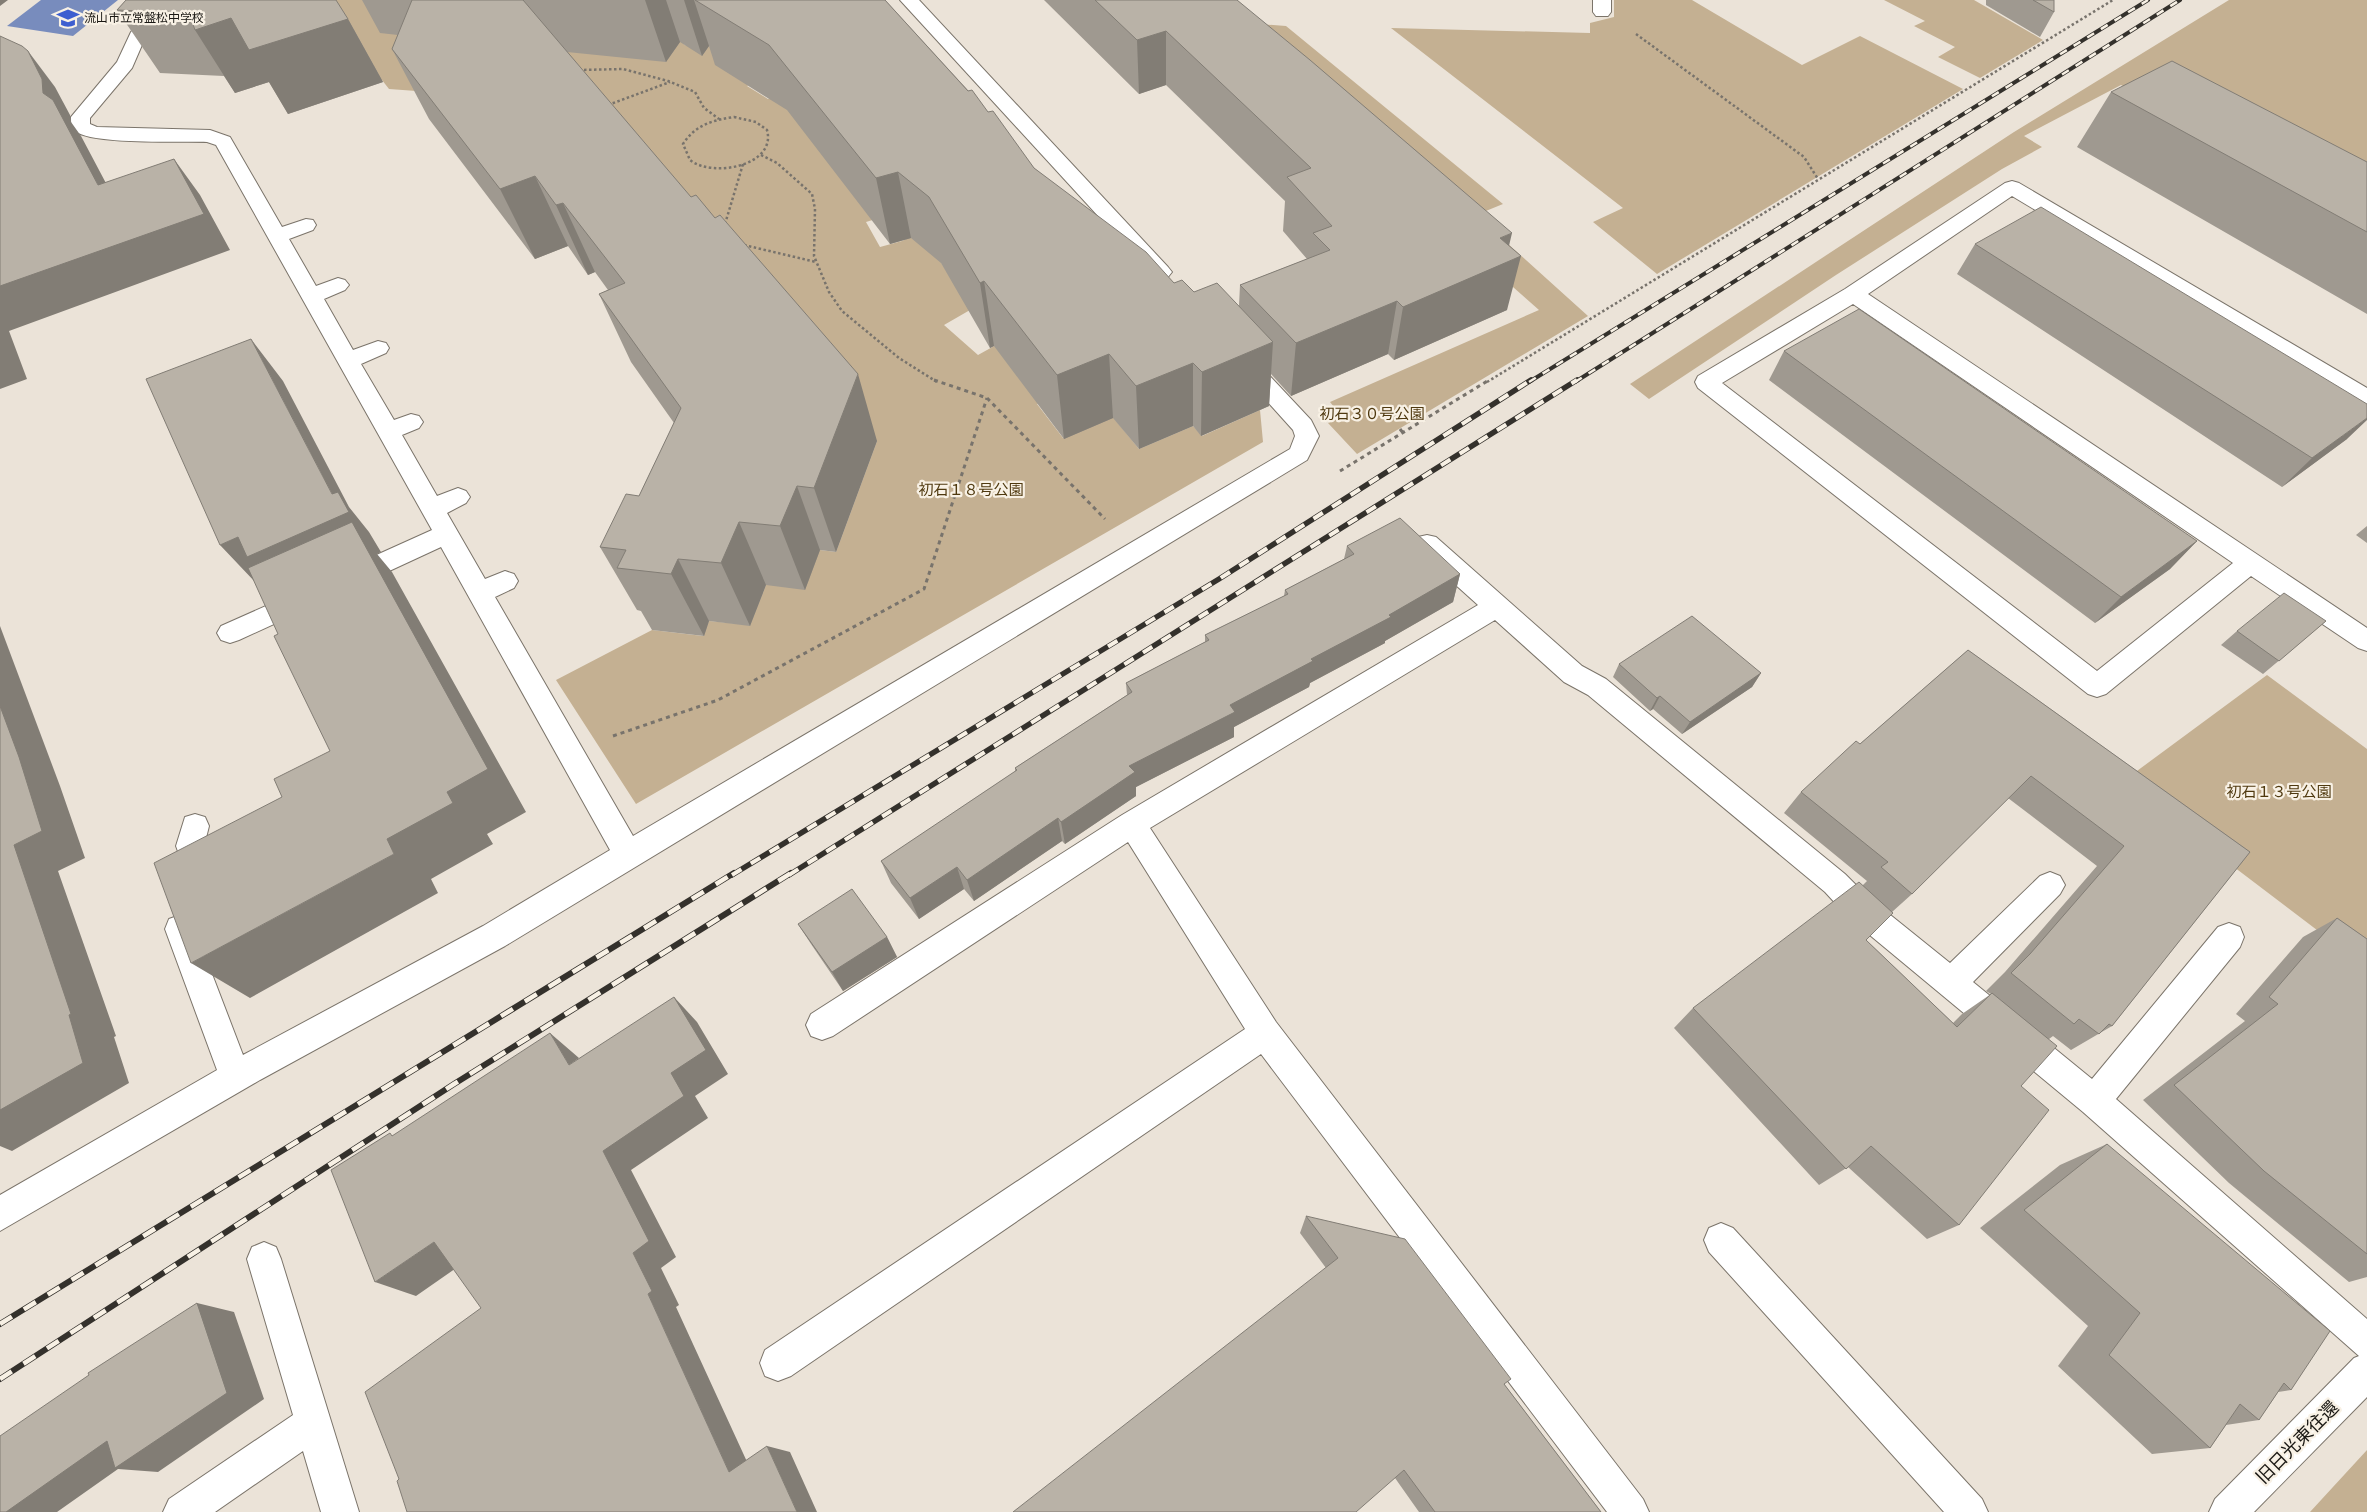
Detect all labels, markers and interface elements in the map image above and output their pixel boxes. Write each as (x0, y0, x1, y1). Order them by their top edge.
school or university icon: 流山市立常盤松中学校 (55, 5, 81, 31)
place label: 流山市立常盤松中学校 (84, 11, 204, 25)
park label: 初石３０号公園 (1319, 405, 1425, 423)
park label: 初石１８号公園 (918, 481, 1024, 499)
park label: 初石１３号公園 (2226, 783, 2332, 801)
street label: 旧日光東往還 (2251, 1396, 2343, 1488)

